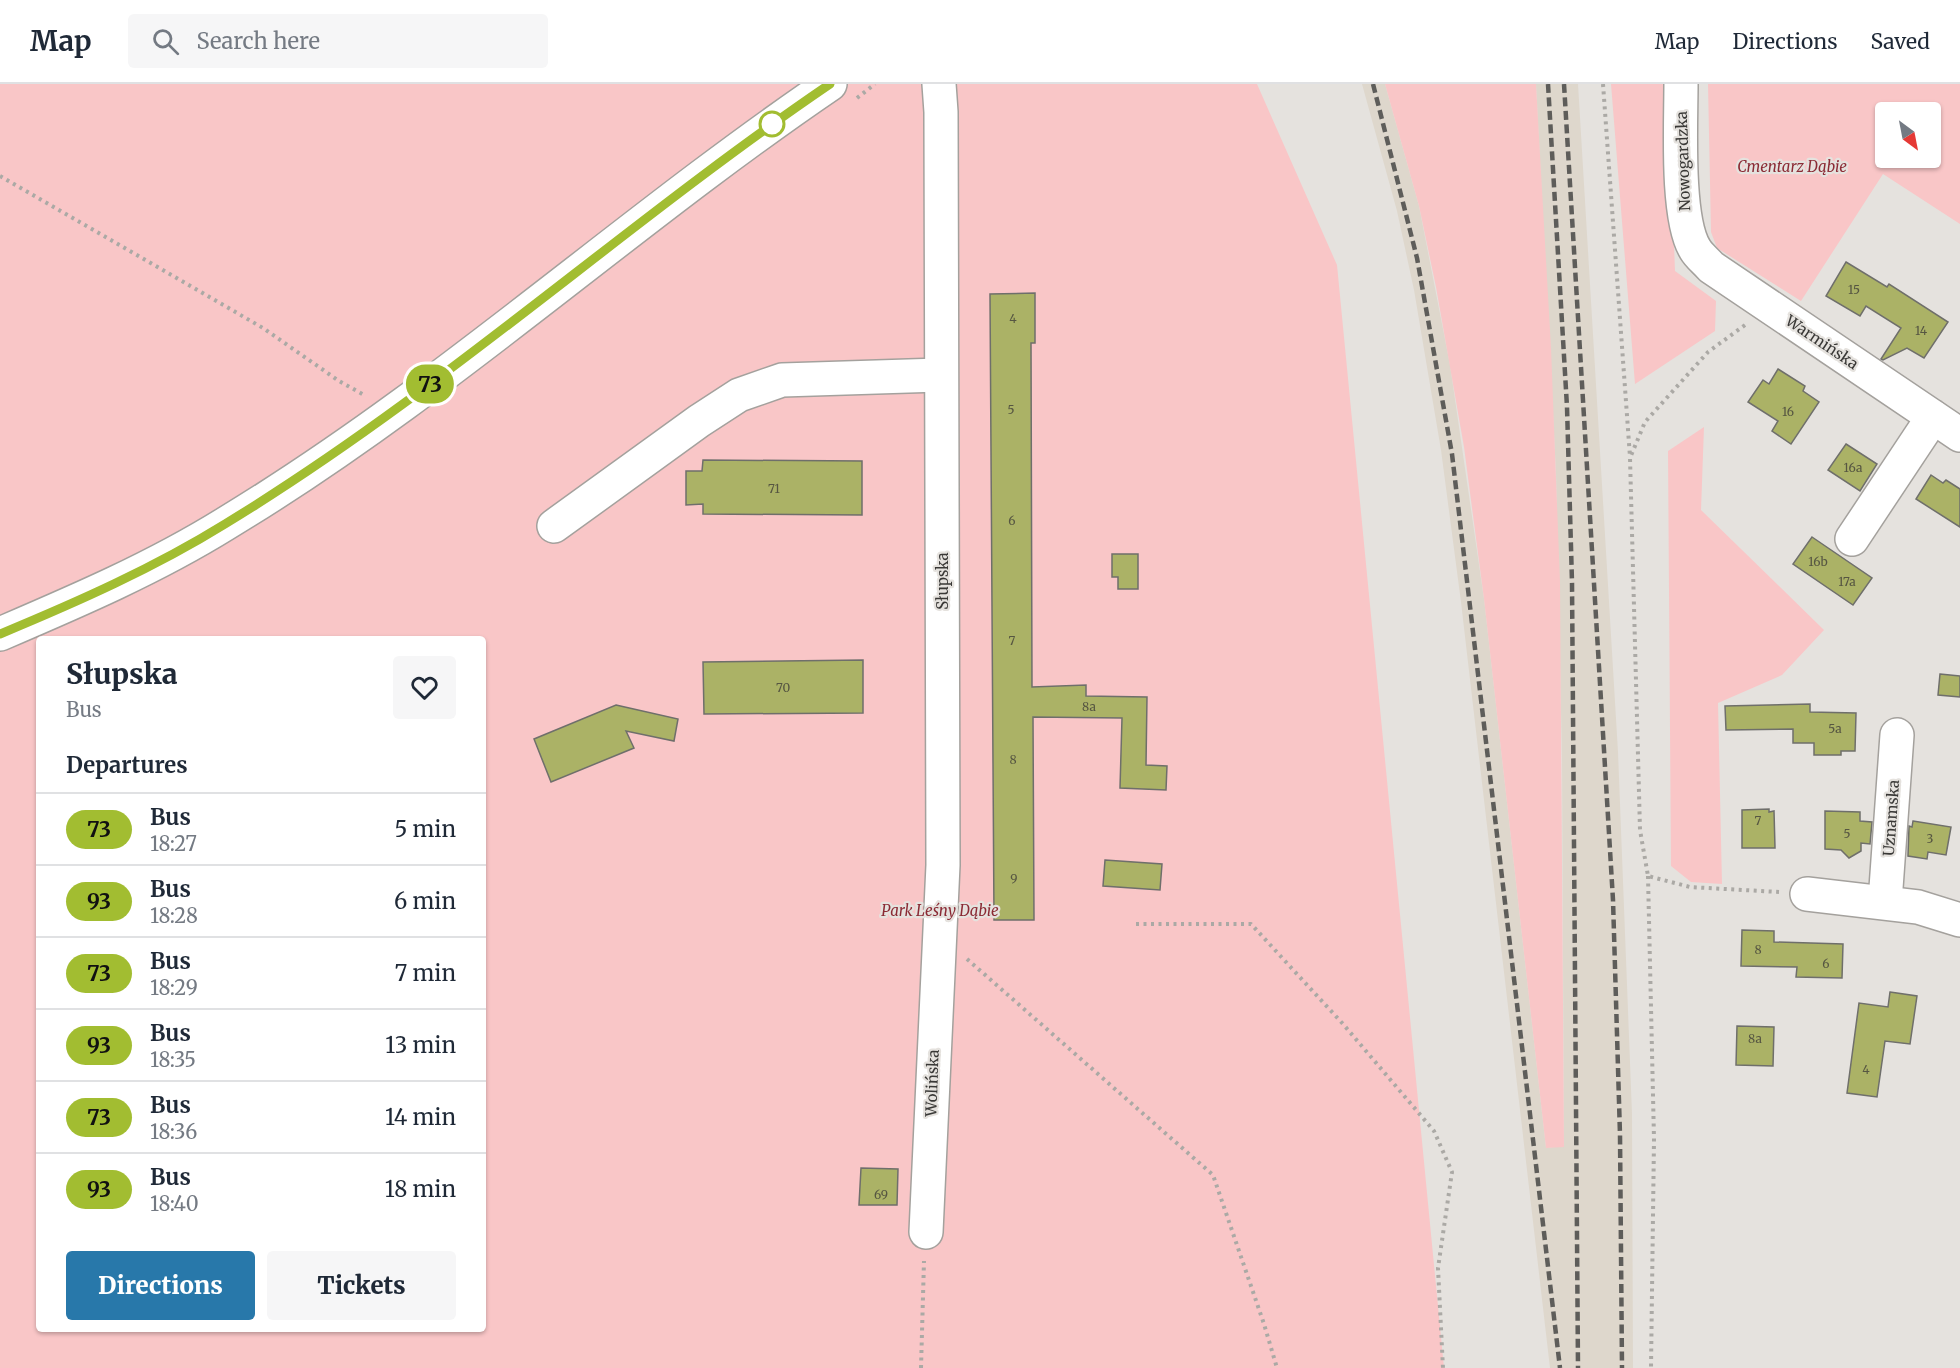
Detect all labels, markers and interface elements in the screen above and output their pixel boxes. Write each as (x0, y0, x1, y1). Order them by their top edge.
search box (128, 14, 548, 68)
text: Map (30, 23, 92, 59)
icon: search (149, 25, 182, 58)
text: Search here (197, 27, 320, 55)
text: Map (1655, 28, 1699, 55)
text: Directions (1732, 28, 1837, 55)
text: Saved (1870, 28, 1930, 55)
north arrow (1875, 102, 1941, 168)
map controls (1875, 102, 1941, 168)
unlabelled marker (759, 111, 785, 137)
street label: Nowogardzka (1672, 111, 1694, 211)
park label: Cmentarz Dąbie (1737, 157, 1847, 176)
house number: 15 (1848, 282, 1860, 297)
street label: Warmińska (1781, 310, 1862, 373)
house number: 4 (1009, 311, 1017, 326)
house number: 14 (1915, 323, 1928, 338)
line badge: 73 (403, 364, 457, 404)
text: 73 (418, 371, 442, 398)
house number: 5 (1007, 402, 1015, 417)
house number: 16 (1782, 404, 1794, 419)
house number: 16a (1844, 460, 1863, 475)
house number: 71 (768, 481, 781, 496)
house number: 6 (1008, 513, 1016, 528)
street label: Słupska (933, 552, 952, 610)
house number: 16b (1808, 554, 1828, 569)
house number: 17a (1838, 574, 1856, 589)
house number: 7 (1009, 633, 1016, 648)
text: Słupska (66, 656, 178, 692)
button: heart (393, 656, 456, 719)
house number: 70 (776, 680, 790, 695)
text: Bus (66, 697, 102, 722)
house number: 8a (1082, 699, 1096, 714)
house number: 5a (1828, 721, 1842, 736)
text: Departures (66, 751, 188, 779)
house number: 8 (1009, 752, 1017, 767)
street label: Uznamska (1879, 779, 1903, 857)
text: Bus (150, 803, 191, 831)
house number: 7 (1755, 813, 1762, 828)
text: 5 min (394, 815, 456, 843)
text: 73 (87, 816, 111, 843)
house number: 5 (1843, 826, 1851, 841)
text: 18:27 (150, 831, 197, 856)
house number: 3 (1927, 831, 1934, 846)
house number: 9 (1010, 871, 1018, 886)
text: Bus (150, 875, 191, 903)
text: 6 min (394, 887, 456, 915)
text: 93 (87, 888, 111, 915)
park label: Park Leśny Dąbie (881, 901, 999, 920)
text: 18:28 (150, 903, 198, 928)
house number: 8 (1754, 942, 1762, 957)
text: Bus (150, 947, 191, 975)
house number: 6 (1822, 956, 1830, 971)
text: 7 min (395, 959, 456, 987)
text: 73 (87, 960, 111, 987)
text: 18:29 (150, 975, 198, 1000)
text: Bus (150, 1019, 191, 1047)
text: 13 min (385, 1031, 456, 1059)
house number: 8a (1748, 1031, 1762, 1046)
text: 93 (87, 1032, 111, 1059)
text: 18:35 (150, 1047, 196, 1072)
street label: Wolińska (921, 1049, 943, 1118)
house number: 4 (1862, 1062, 1870, 1077)
text: Bus (150, 1091, 191, 1119)
text: 14 min (385, 1103, 456, 1131)
text: 73 (87, 1104, 111, 1131)
text: 18:36 (150, 1119, 197, 1144)
text: Bus (150, 1163, 191, 1191)
text: 18 min (385, 1175, 456, 1203)
text: 93 (87, 1176, 111, 1203)
house number: 69 (874, 1187, 888, 1202)
text: 18:40 (150, 1191, 199, 1216)
button: Directions (66, 1251, 255, 1320)
button: Tickets (267, 1251, 456, 1320)

